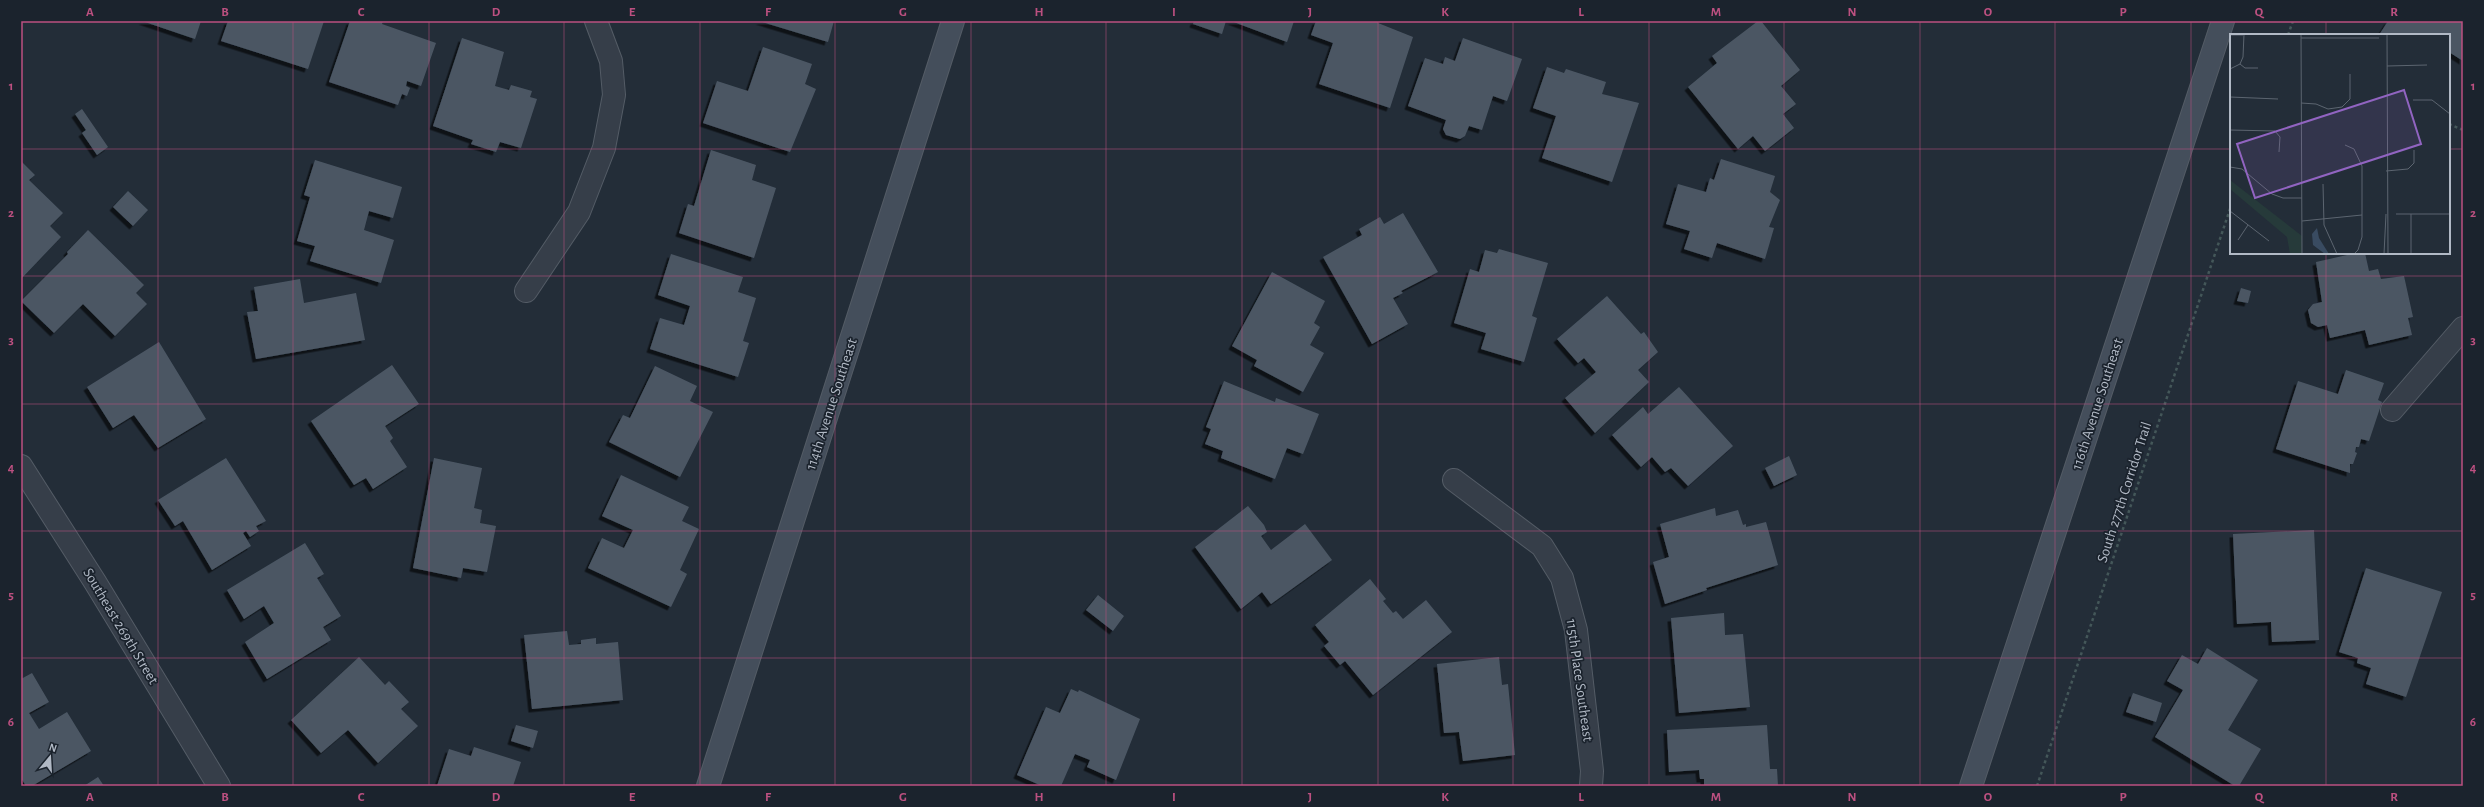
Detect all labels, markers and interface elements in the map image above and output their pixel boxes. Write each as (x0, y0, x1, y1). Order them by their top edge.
text: A (86, 6, 94, 19)
text: B (221, 6, 229, 19)
text: C (358, 6, 365, 19)
text: D (492, 6, 501, 19)
text: E (629, 6, 636, 19)
text: F (765, 6, 772, 19)
text: G (899, 6, 907, 19)
text: H (1034, 6, 1044, 19)
text: I (1172, 6, 1176, 19)
text: J (1308, 6, 1312, 19)
text: K (1441, 6, 1449, 19)
text: L (1578, 6, 1584, 19)
text: M (1711, 6, 1721, 19)
text: N (1847, 6, 1857, 19)
text: O (1984, 6, 1993, 19)
text: P (2119, 6, 2127, 19)
text: Q (2255, 6, 2265, 19)
text: R (2390, 6, 2398, 19)
inset map (2230, 34, 2450, 254)
text: 1 (9, 80, 13, 93)
text: 1 (2471, 80, 2475, 93)
text: 2 (8, 207, 14, 220)
text: 2 (2470, 207, 2476, 220)
text: 3 (8, 334, 14, 347)
text: 3 (2470, 334, 2476, 347)
street label: 114th Avenue Southeast (803, 336, 860, 472)
street label: 116th Avenue Southeast (2069, 336, 2126, 472)
street label: South 277th Corridor Trail (2095, 420, 2154, 564)
text: 4 (8, 462, 15, 475)
text: 4 (2470, 462, 2477, 475)
street label: Southeast 269th Street (80, 566, 161, 687)
text: 5 (8, 589, 14, 602)
text: 5 (2470, 589, 2476, 602)
street label: 115th Place Southeast (1563, 618, 1596, 743)
text: 6 (8, 716, 14, 729)
text: 6 (2470, 716, 2476, 729)
north arrow (30, 737, 70, 777)
text: N (48, 742, 58, 754)
text: A (86, 791, 94, 804)
text: B (221, 791, 229, 804)
text: C (358, 791, 365, 804)
text: D (492, 791, 501, 804)
text: E (629, 791, 636, 804)
text: F (765, 791, 772, 804)
text: G (899, 791, 907, 804)
text: H (1034, 791, 1044, 804)
text: I (1172, 791, 1176, 804)
text: J (1308, 791, 1312, 804)
text: K (1441, 791, 1449, 804)
text: L (1578, 791, 1584, 804)
text: M (1711, 791, 1721, 804)
text: N (1847, 791, 1857, 804)
text: O (1984, 791, 1993, 804)
text: P (2119, 791, 2127, 804)
text: Q (2255, 791, 2265, 804)
text: R (2390, 791, 2398, 804)

